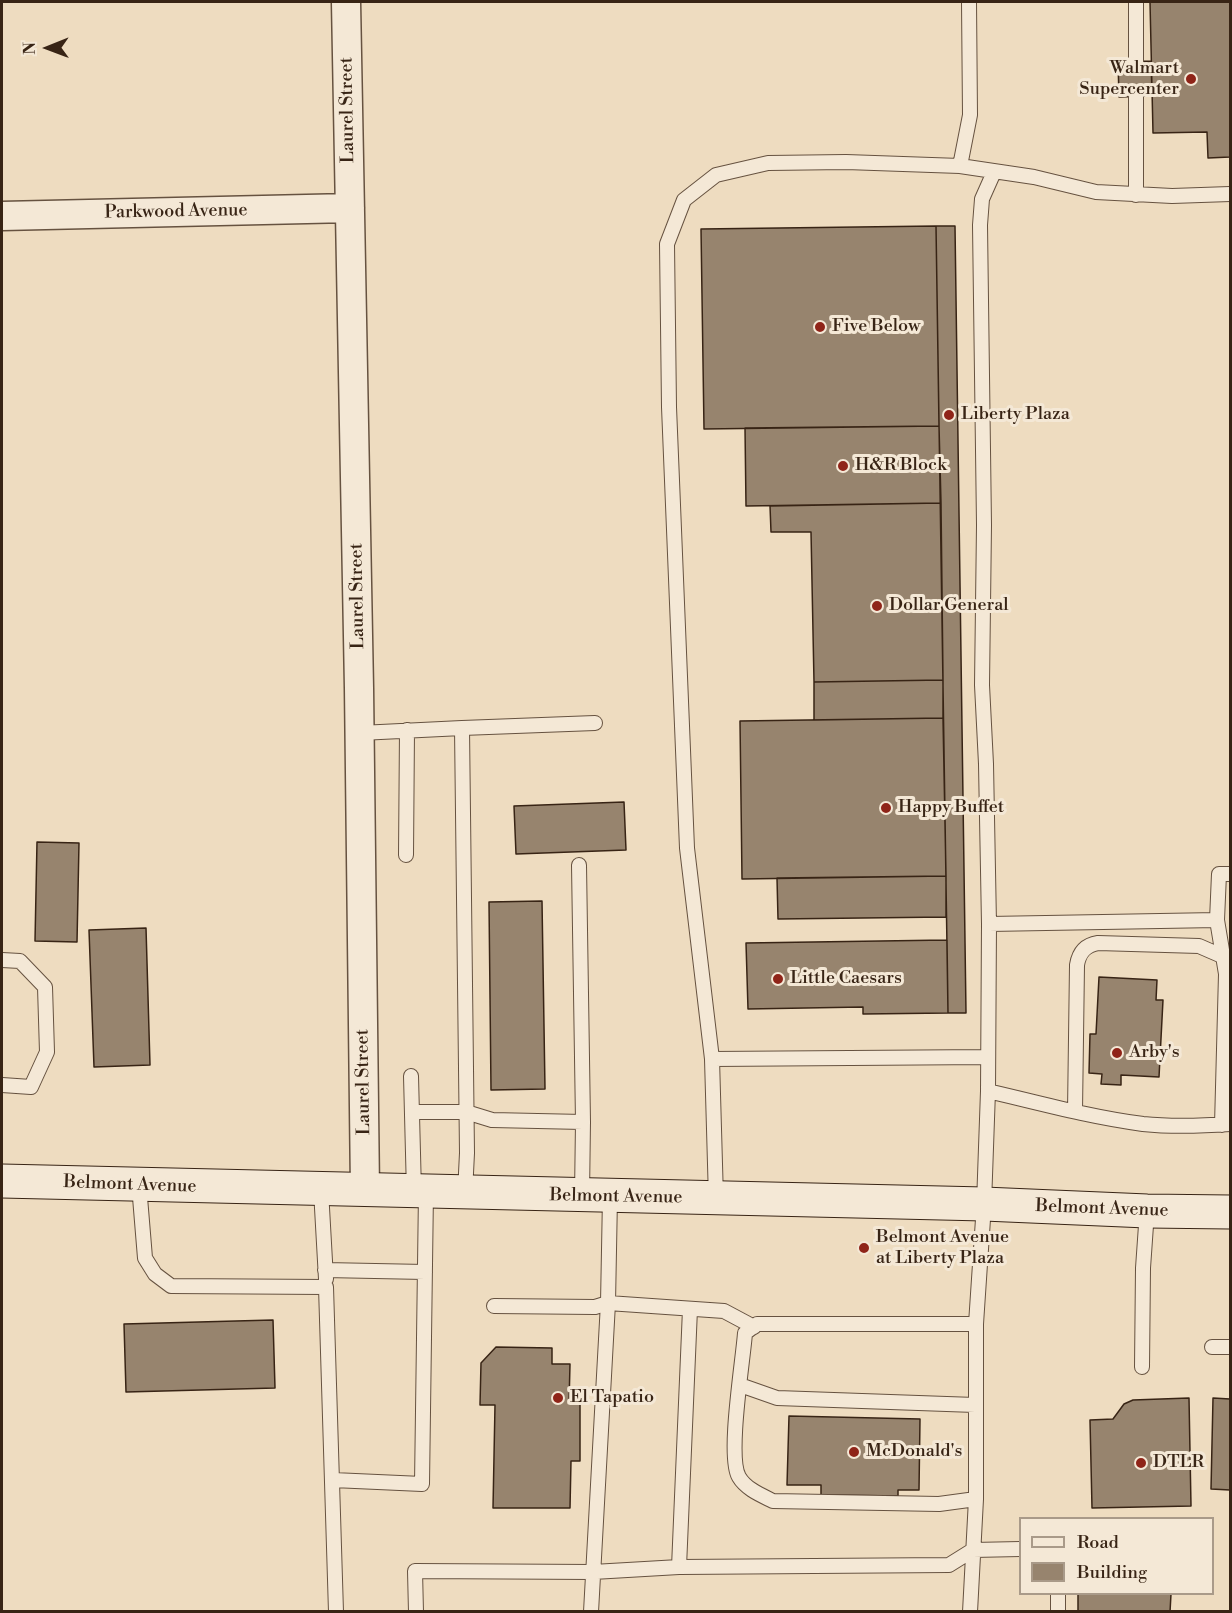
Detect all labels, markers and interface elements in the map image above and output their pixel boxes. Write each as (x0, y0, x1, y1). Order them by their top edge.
north arrow (18, 18, 78, 78)
text: N (20, 42, 40, 55)
street label: Laurel Street (336, 57, 360, 163)
place label: Walmart Supercenter (1079, 58, 1179, 100)
marker: Walmart Supercenter (1184, 72, 1198, 86)
street label: Parkwood Avenue (104, 200, 248, 224)
place label: Five Below (832, 316, 920, 338)
marker: Five Below (813, 320, 827, 334)
place label: Liberty Plaza (961, 404, 1070, 426)
marker: Liberty Plaza (942, 408, 956, 422)
place label: H&R Block (855, 455, 947, 477)
marker: H&R Block (836, 459, 850, 473)
street label: Laurel Street (346, 543, 370, 649)
place label: Dollar General (889, 595, 1009, 617)
marker: Dollar General (870, 599, 884, 613)
place label: Happy Buffet (898, 797, 1004, 819)
marker: Happy Buffet (879, 801, 893, 815)
place label: Little Caesars (790, 968, 902, 990)
marker: Little Caesars (771, 972, 785, 986)
street label: Laurel Street (352, 1029, 376, 1135)
place label: Arby's (1129, 1042, 1180, 1064)
marker: Arby's (1110, 1046, 1124, 1060)
street label: Belmont Avenue (63, 1172, 197, 1198)
street label: Belmont Avenue (549, 1185, 683, 1209)
street label: Belmont Avenue (1035, 1196, 1169, 1222)
place label: Belmont Avenue at Liberty Plaza (876, 1227, 1009, 1270)
marker: Belmont Avenue at Liberty Plaza (857, 1241, 871, 1255)
place label: El Tapatio (570, 1387, 654, 1409)
marker: El Tapatio (551, 1391, 565, 1405)
place label: McDonald's (866, 1441, 962, 1463)
marker: McDonald's (847, 1445, 861, 1459)
place label: DTLR (1153, 1452, 1204, 1474)
marker: DTLR (1134, 1456, 1148, 1470)
legend (1019, 1517, 1214, 1595)
text: Road (1077, 1531, 1119, 1554)
text: Building (1077, 1561, 1147, 1584)

